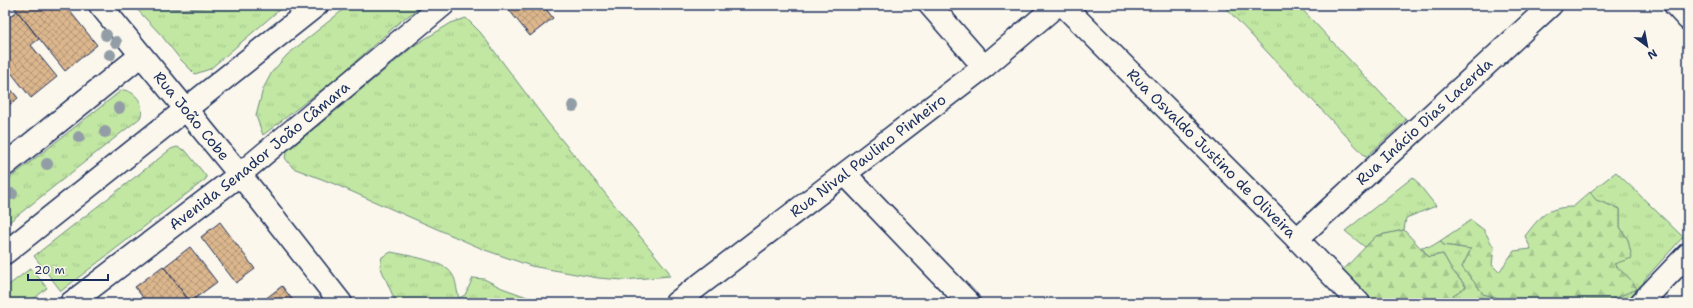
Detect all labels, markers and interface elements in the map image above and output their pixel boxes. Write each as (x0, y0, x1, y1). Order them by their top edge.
north arrow (1627, 26, 1667, 66)
text: N (1644, 45, 1660, 63)
street label: Rua Inácio Dias Lacerda (1352, 53, 1497, 190)
street label: Rua Osvaldo Justino de Oliveira (1122, 64, 1301, 243)
street label: Rua João Cobe (149, 68, 234, 165)
street label: Avenida Senador João Câmara (165, 77, 354, 235)
street label: Rua Nival Paulino Pinheiro (786, 90, 950, 222)
scale bar (28, 256, 108, 282)
text: 20 m (34, 262, 65, 278)

